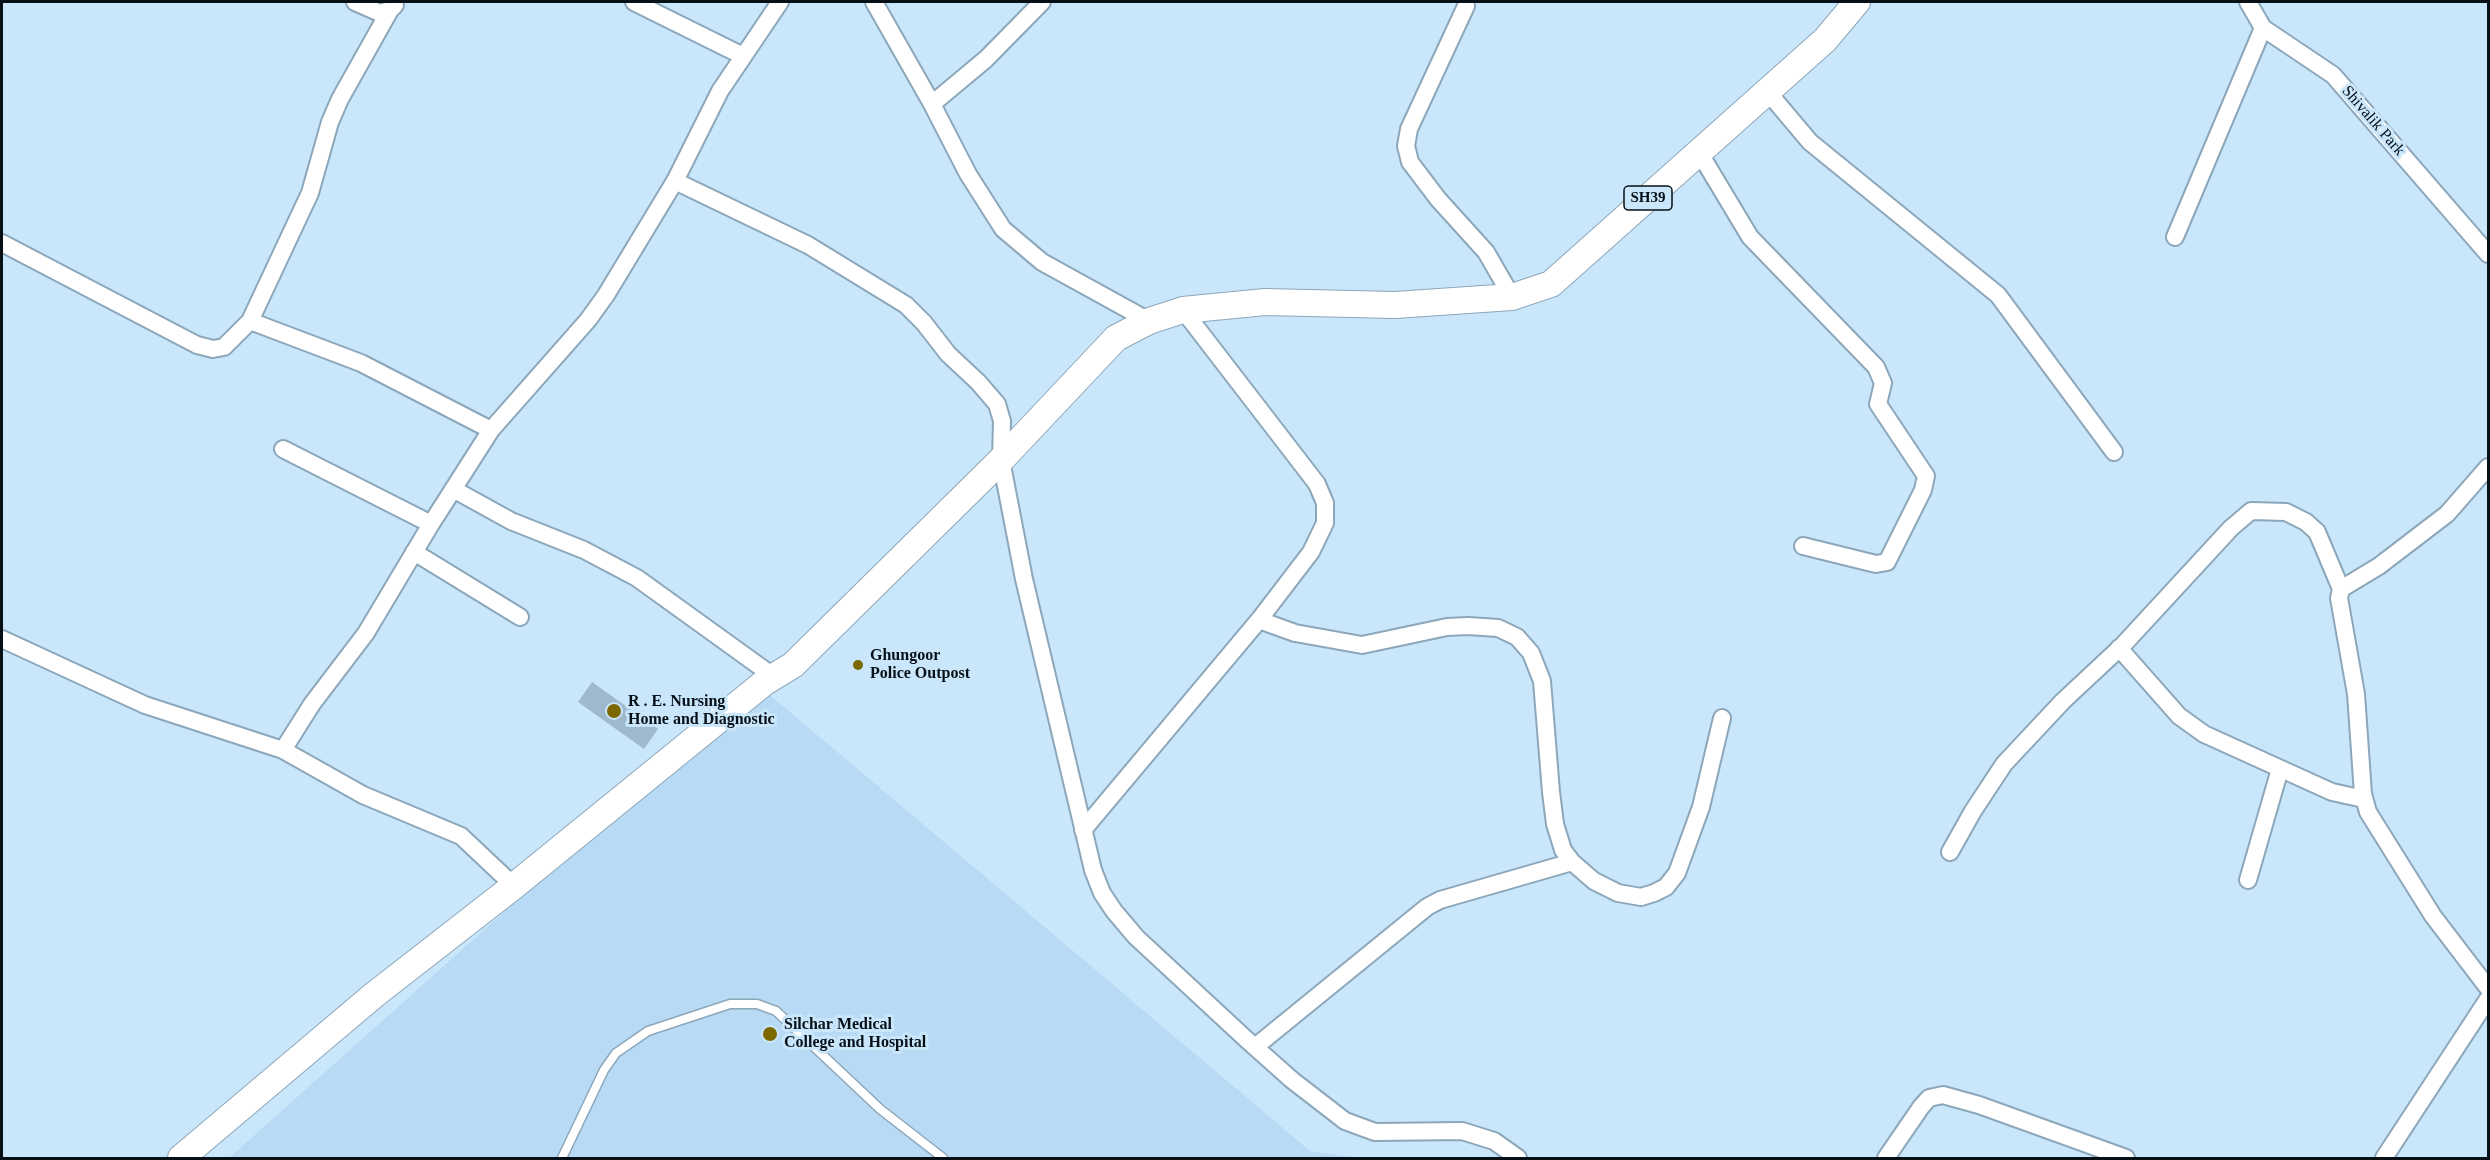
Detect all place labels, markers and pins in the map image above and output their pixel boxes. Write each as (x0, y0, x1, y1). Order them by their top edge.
place label: Ghungoor Police Outpost (870, 646, 970, 684)
marker: Ghungoor Police Outpost (851, 658, 865, 672)
place label: R . E. Nursing Home and Diagnostic (628, 692, 775, 730)
marker: R . E. Nursing Home and Diagnostic (605, 702, 623, 720)
place label: Silchar Medical College and Hospital (784, 1015, 926, 1053)
marker: Silchar Medical College and Hospital (761, 1025, 779, 1043)

